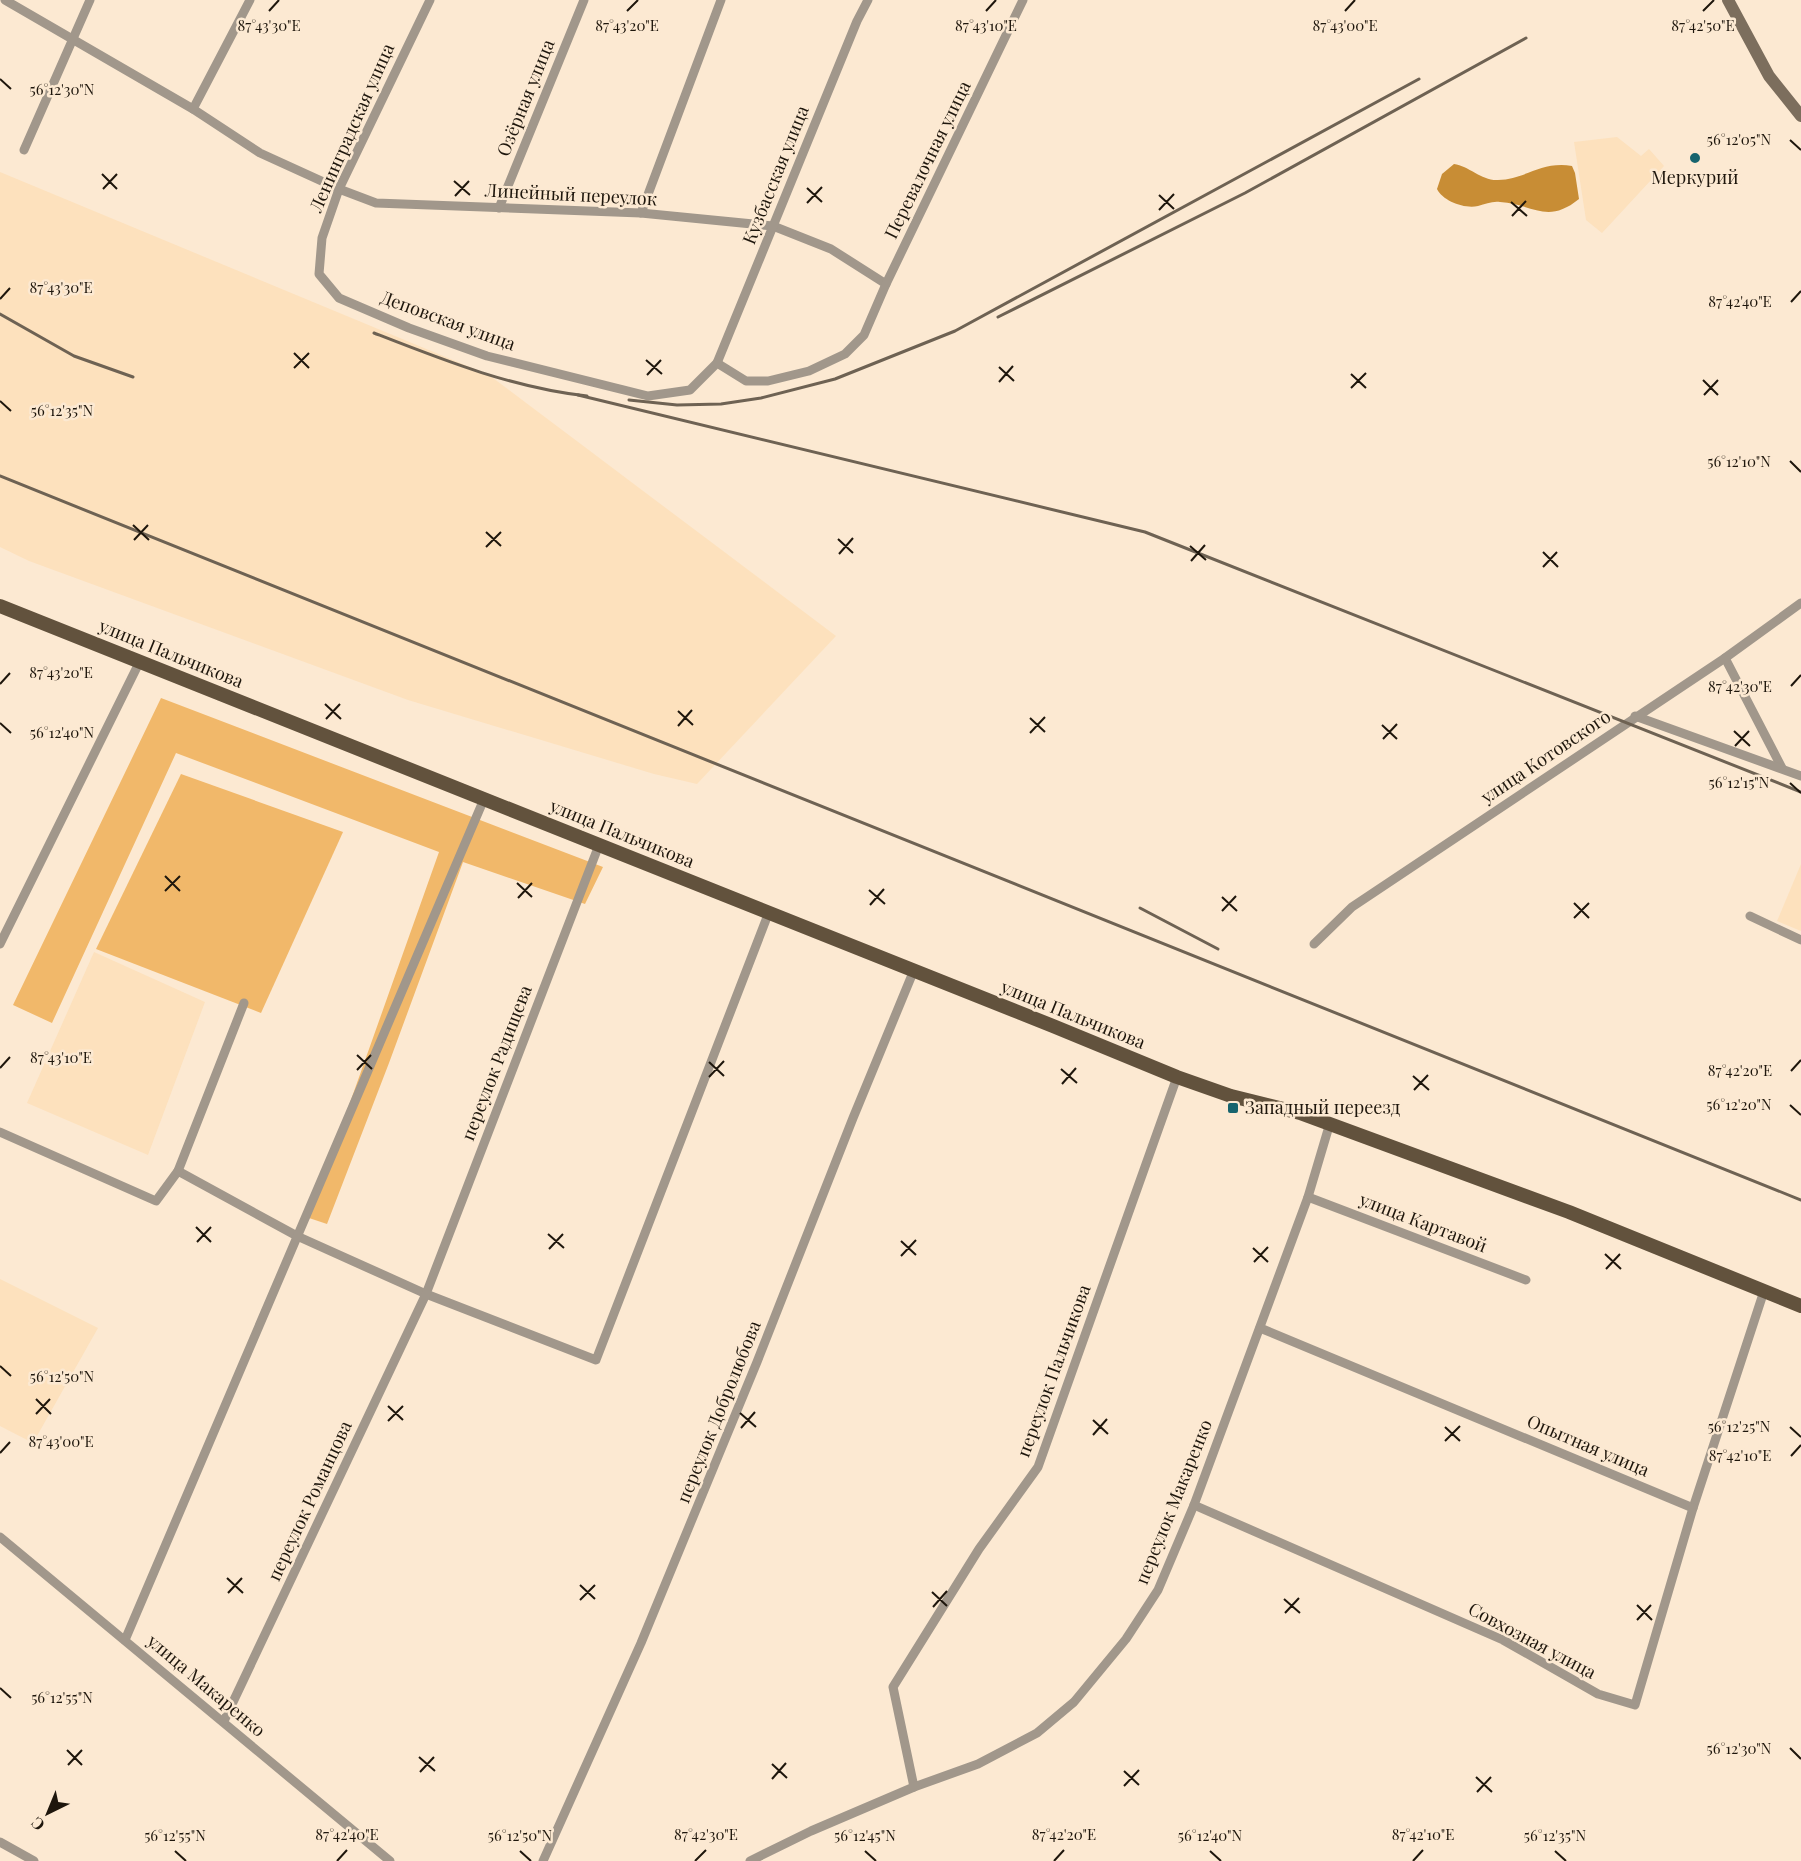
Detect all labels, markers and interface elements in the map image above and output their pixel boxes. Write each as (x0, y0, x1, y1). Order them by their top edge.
text: 87°43'30"E (237, 15, 301, 35)
text: 87°43'20"E (595, 15, 659, 35)
text: 87°43'10"E (955, 15, 1017, 35)
text: 87°43'00"E (1312, 15, 1378, 35)
text: 87°42'50"E (1671, 15, 1735, 35)
street label: Озёрная улица (491, 36, 559, 160)
street label: Ленинградская улица (303, 39, 399, 217)
street label: Перевалочная улица (878, 77, 976, 243)
text: 56°12'30"N (30, 79, 95, 99)
street label: Кузбасская улица (736, 102, 814, 248)
text: 56°12'05"N (1707, 129, 1772, 149)
marker: Меркурий (1688, 151, 1702, 165)
place label: Меркурий (1651, 165, 1739, 189)
street label: Линейный переулок (483, 177, 658, 210)
text: 87°43'30"E (29, 277, 93, 297)
street label: Деповская улица (378, 285, 519, 356)
text: 87°42'40"E (1708, 291, 1772, 311)
text: 56°12'35"N (31, 400, 94, 420)
text: 56°12'10"N (1707, 451, 1771, 471)
street label: улица Пальчикова (95, 613, 247, 693)
text: 87°43'20"E (29, 662, 93, 682)
text: 87°42'30"E (1708, 676, 1772, 696)
street label: улица Котовского (1475, 704, 1615, 809)
text: 56°12'40"N (30, 722, 95, 742)
text: 56°12'15"N (1709, 772, 1770, 792)
street label: улица Пальчикова (546, 793, 698, 873)
street label: улица Пальчикова (997, 974, 1149, 1054)
street label: переулок Радищева (455, 981, 537, 1144)
text: 87°43'10"E (30, 1047, 92, 1067)
text: 87°42'20"E (1708, 1060, 1772, 1080)
text: 56°12'20"N (1706, 1094, 1772, 1114)
place label: Западный переезд (1245, 1095, 1401, 1119)
marker: Западный переезд (1226, 1101, 1240, 1115)
street label: улица Картавой (1355, 1186, 1490, 1257)
street label: переулок Пальчикова (1011, 1281, 1095, 1460)
street label: переулок Добролюбова (671, 1317, 766, 1506)
text: 56°12'50"N (30, 1366, 95, 1386)
street label: Опытная улица (1524, 1409, 1653, 1482)
street label: переулок Макаренко (1129, 1416, 1217, 1588)
text: 56°12'25"N (1708, 1416, 1771, 1436)
street label: переулок Романцова (261, 1417, 357, 1585)
text: 87°43'00"E (28, 1431, 94, 1451)
text: 87°42'10"E (1709, 1445, 1771, 1465)
street label: Совхозная улица (1464, 1596, 1601, 1684)
street label: улица Макаренко (142, 1628, 271, 1742)
text: 56°12'55"N (31, 1687, 93, 1707)
text: 56°12'30"N (1707, 1738, 1772, 1758)
north arrow (18, 1783, 78, 1843)
text: С (26, 1813, 49, 1836)
text: 87°42'40"E (315, 1824, 379, 1844)
text: 87°42'30"E (674, 1824, 738, 1844)
text: 87°42'20"E (1032, 1824, 1096, 1844)
text: 87°42'10"E (1392, 1824, 1454, 1844)
text: 56°12'55"N (144, 1825, 206, 1845)
text: 56°12'50"N (488, 1825, 553, 1845)
text: 56°12'45"N (834, 1825, 896, 1845)
text: 56°12'40"N (1178, 1825, 1243, 1845)
text: 56°12'35"N (1524, 1825, 1587, 1845)

